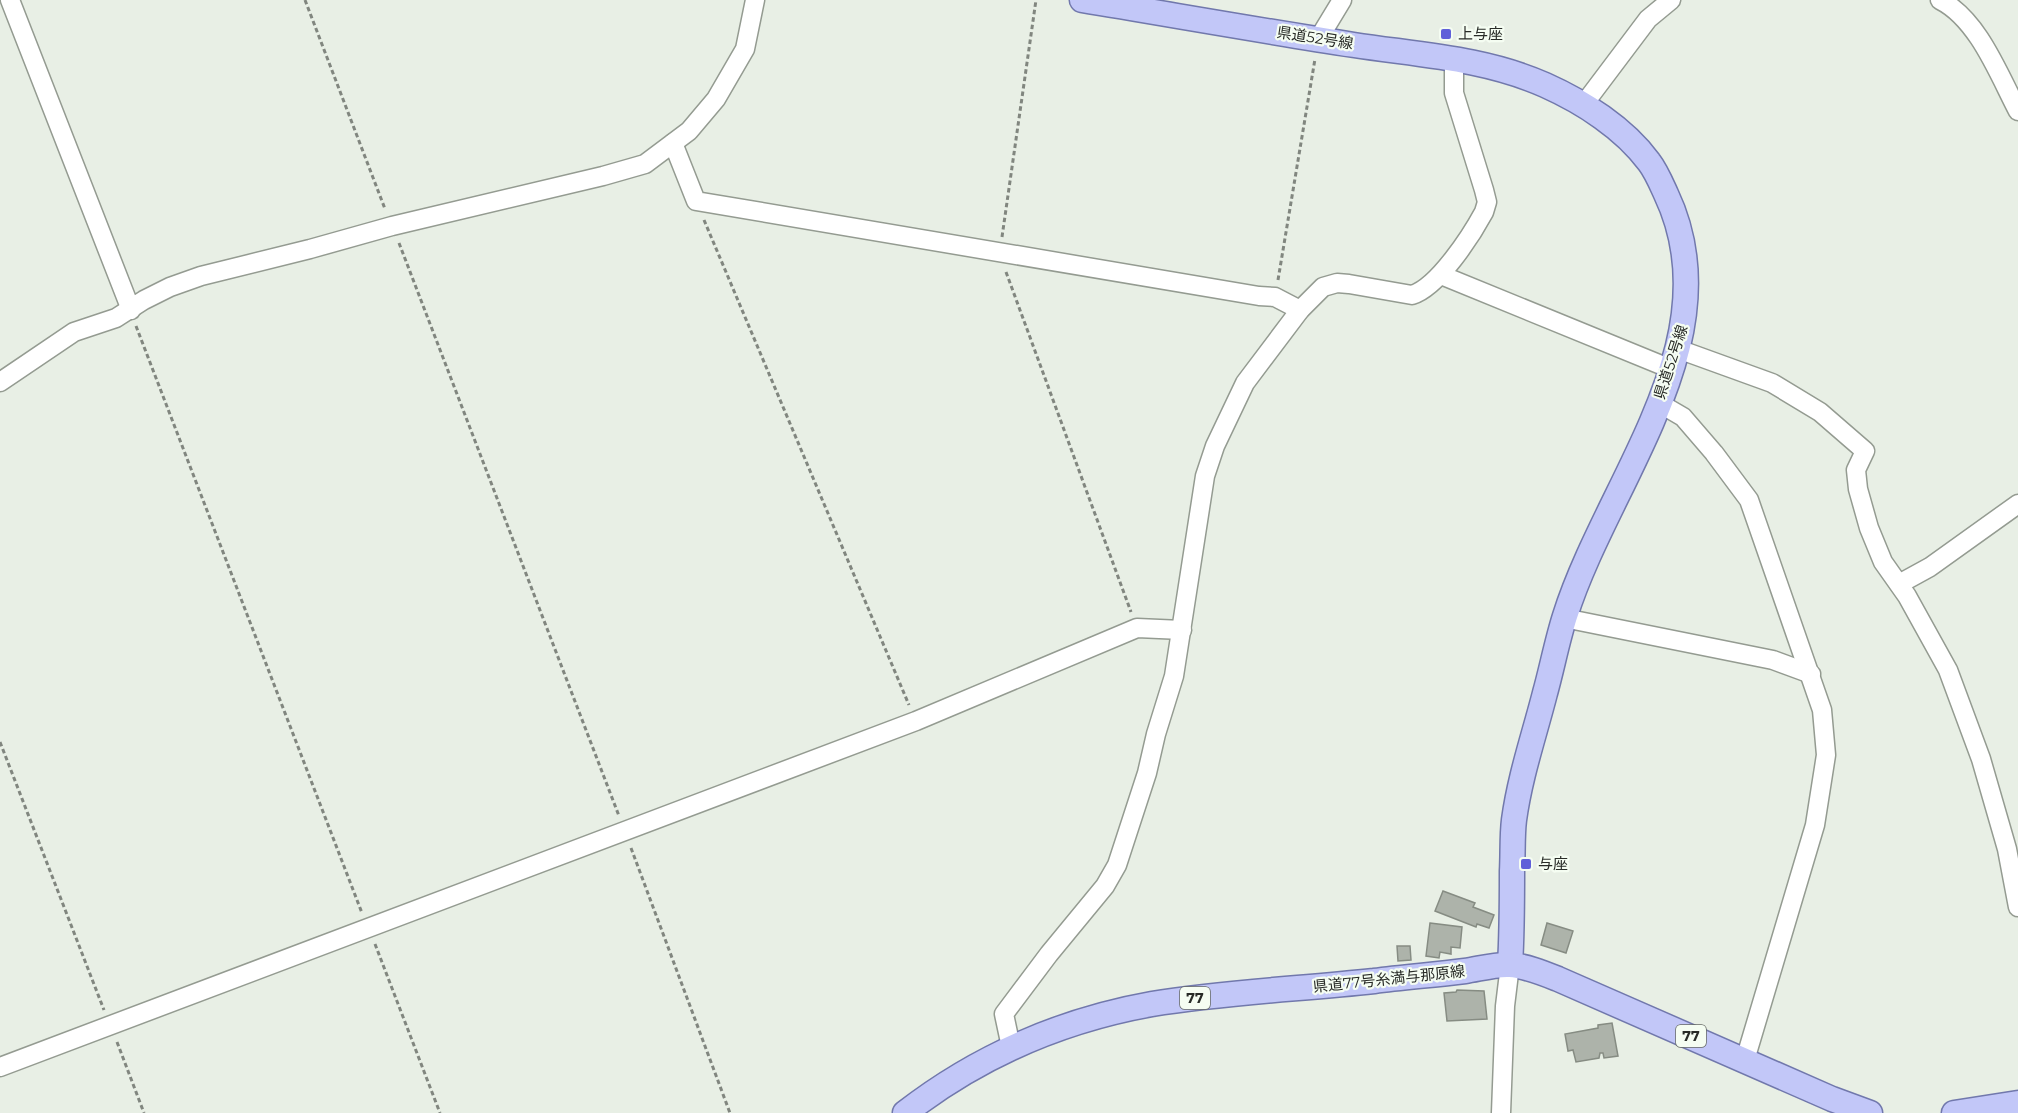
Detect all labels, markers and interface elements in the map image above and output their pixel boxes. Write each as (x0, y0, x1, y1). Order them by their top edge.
street label: 県道52号線 (1276, 22, 1355, 53)
place label: 上与座 (1458, 24, 1503, 43)
marker: 上与座 (1439, 27, 1453, 41)
street label: 県道52号線 (1650, 322, 1691, 401)
place label: 与座 (1538, 854, 1568, 873)
marker: 与座 (1519, 857, 1533, 871)
street label: 県道77号糸満与那原線 (1312, 961, 1466, 996)
road number: 77 (1180, 987, 1210, 1009)
road number: 77 (1676, 1025, 1706, 1047)

